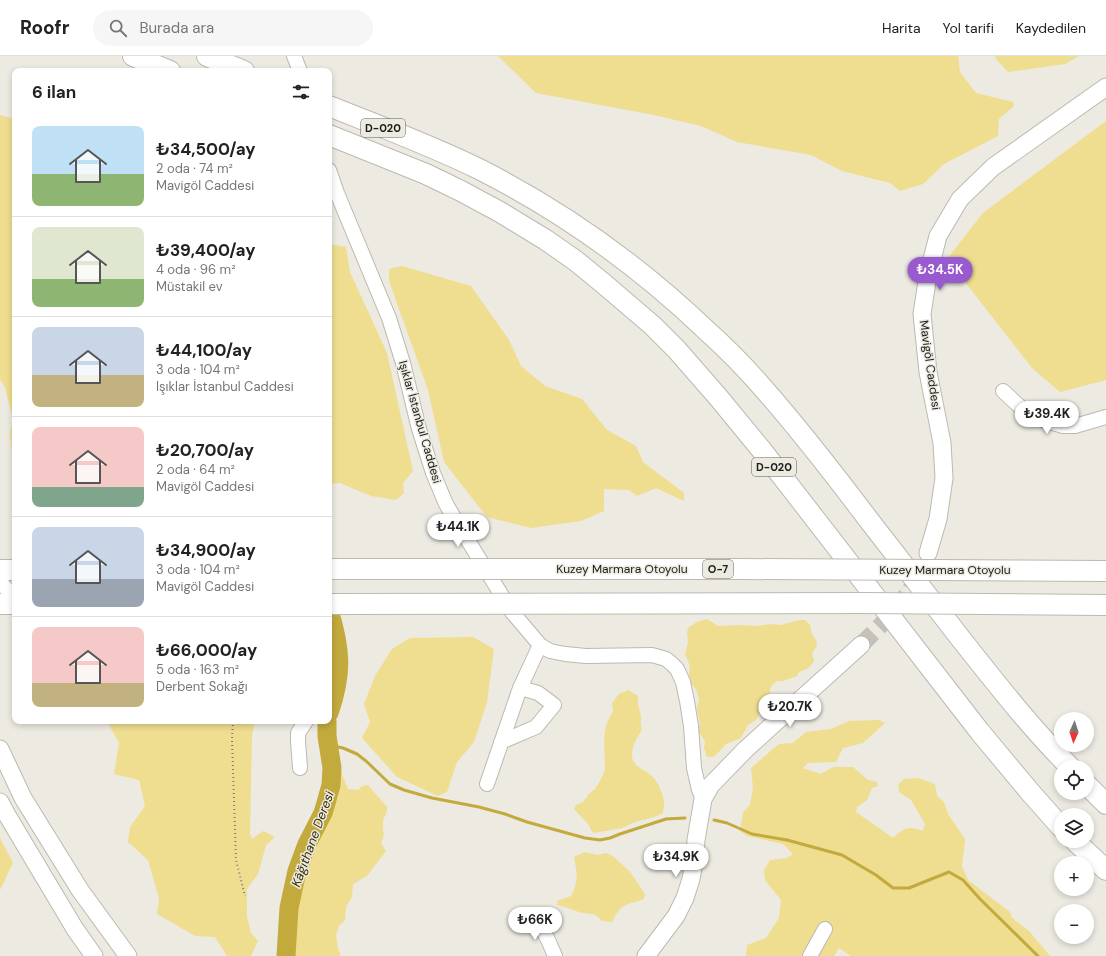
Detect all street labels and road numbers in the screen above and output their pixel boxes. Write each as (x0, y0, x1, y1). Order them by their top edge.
road number: D-020 (361, 119, 405, 137)
street label: Mavigöl Caddesi (916, 319, 944, 411)
street label: Işıklar İstanbul Caddesi (395, 359, 445, 485)
road number: D-020 (752, 458, 796, 476)
road number: O-7 (703, 560, 733, 578)
street label: Kuzey Marmara Otoyolu (556, 561, 688, 577)
street label: Kuzey Marmara Otoyolu (879, 562, 1011, 578)

